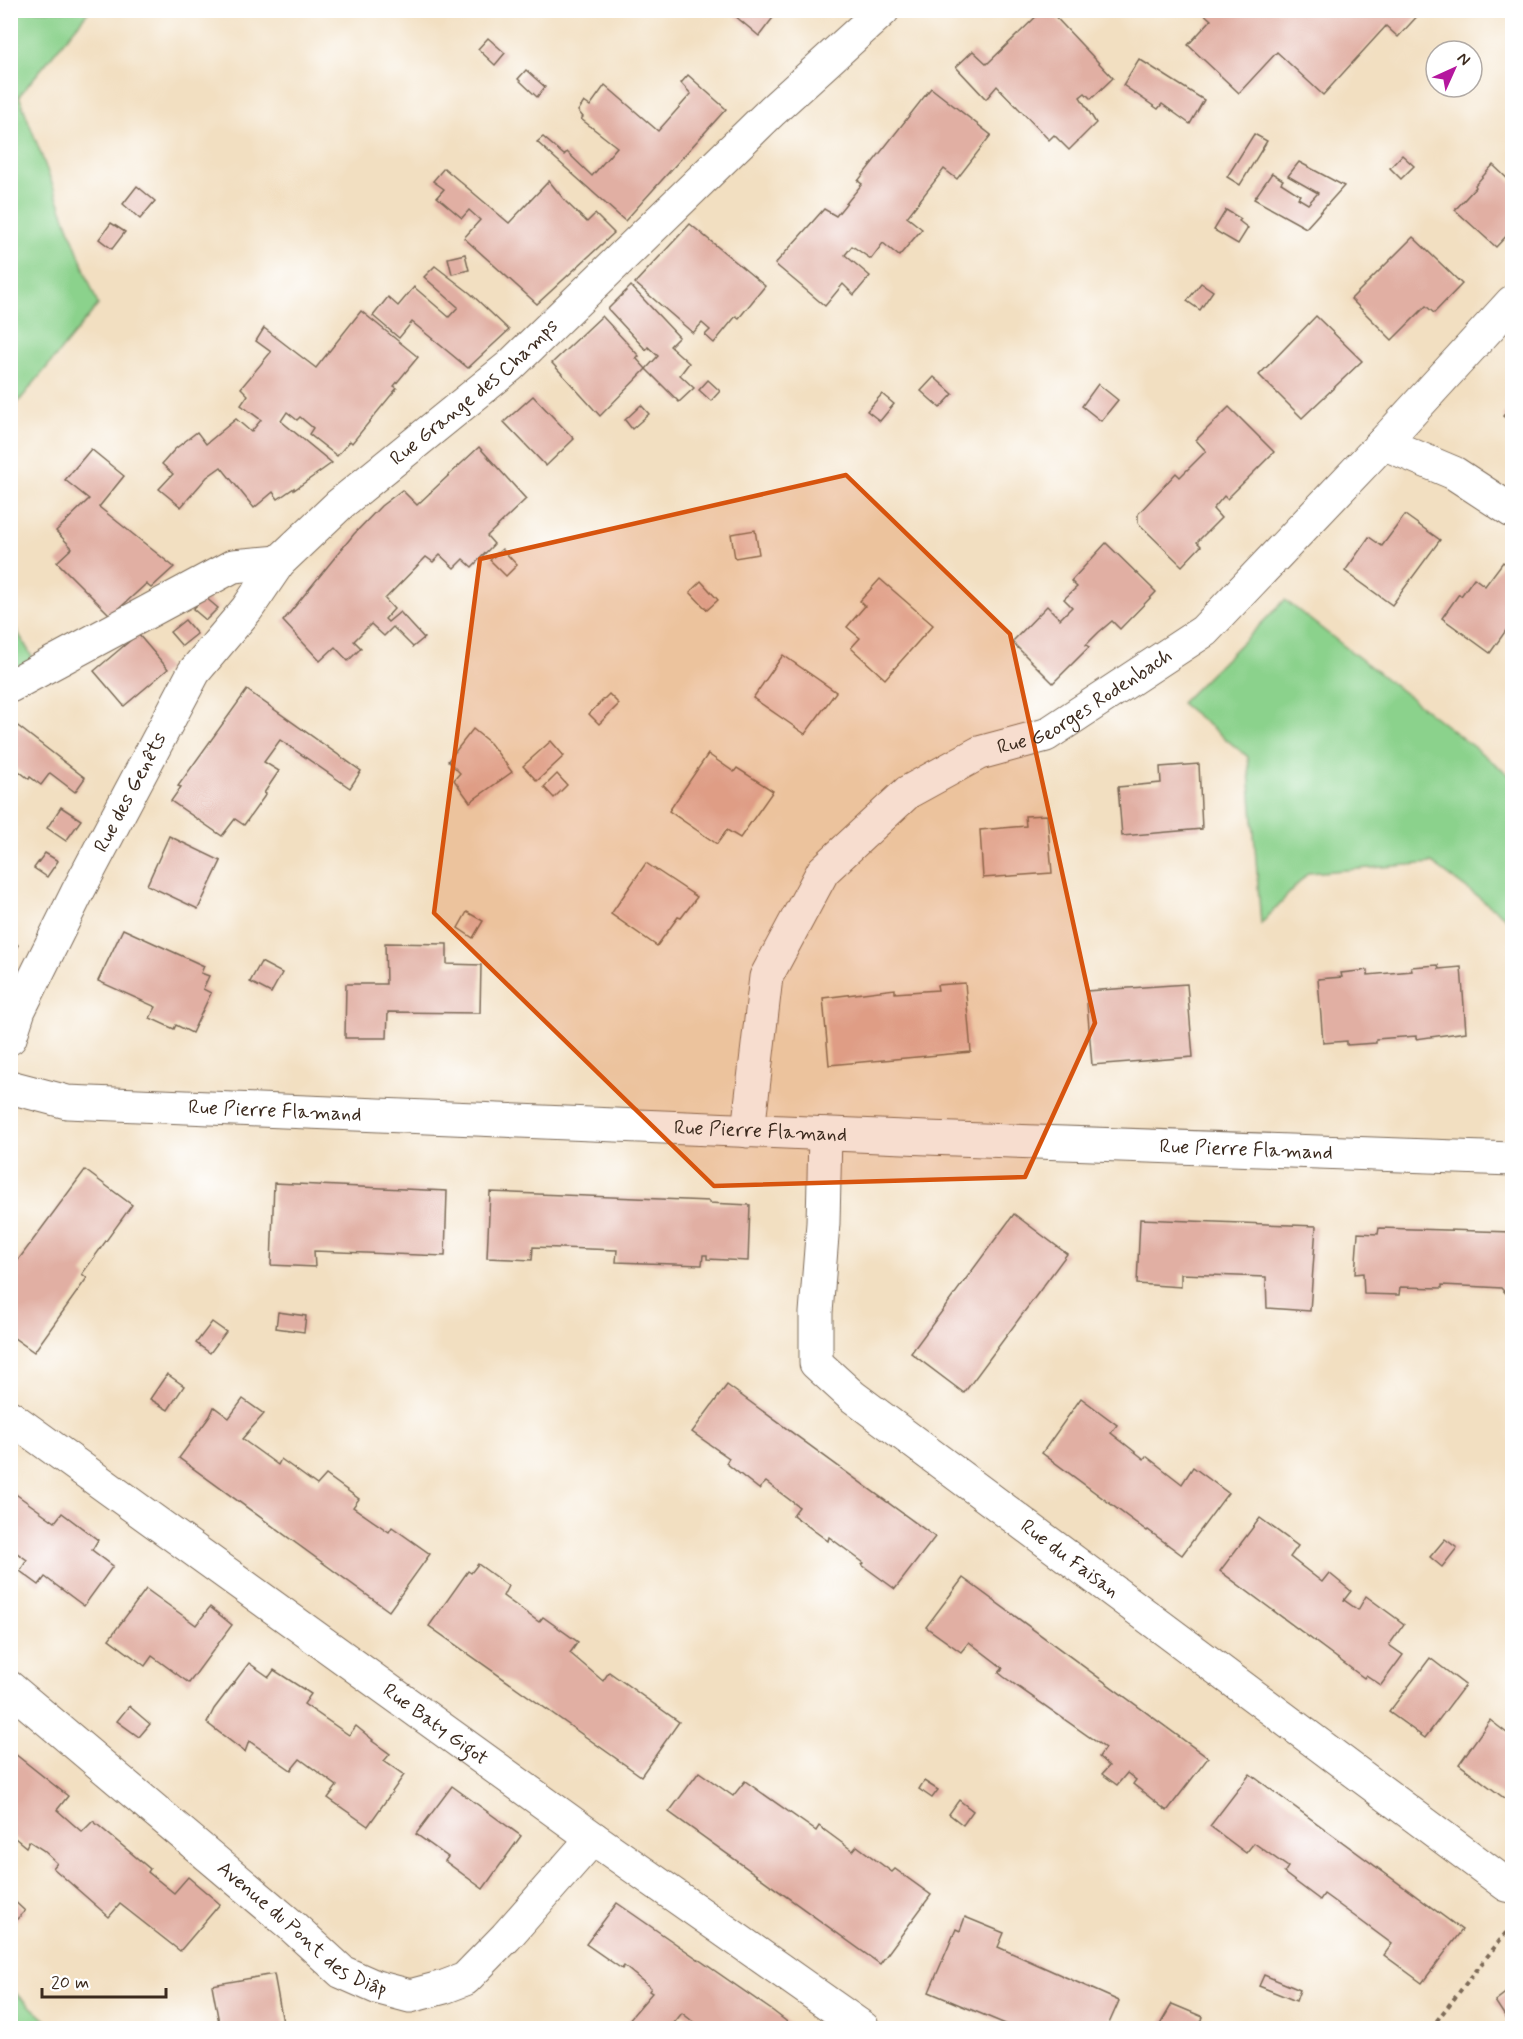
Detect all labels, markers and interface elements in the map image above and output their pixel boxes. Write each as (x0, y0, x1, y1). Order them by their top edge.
north arrow (1424, 39, 1484, 99)
text: N (1452, 48, 1475, 71)
street label: Rue Grange des Champs (384, 313, 564, 472)
street label: Rue Georges Rodenbach (994, 642, 1177, 761)
street label: Rue des Genêts (87, 727, 173, 857)
street label: Rue Pierre Flamand (188, 1094, 362, 1128)
street label: Rue Pierre Flamand (673, 1114, 848, 1148)
street label: Rue Pierre Flamand (1159, 1133, 1333, 1166)
street label: Rue du Faisan (1015, 1513, 1125, 1604)
street label: Rue Baty Gigot (377, 1677, 494, 1772)
street label: Avenue du Pont des Diâp (211, 1855, 390, 2003)
scale bar (42, 1961, 166, 1999)
text: 20 m (51, 1971, 89, 1995)

